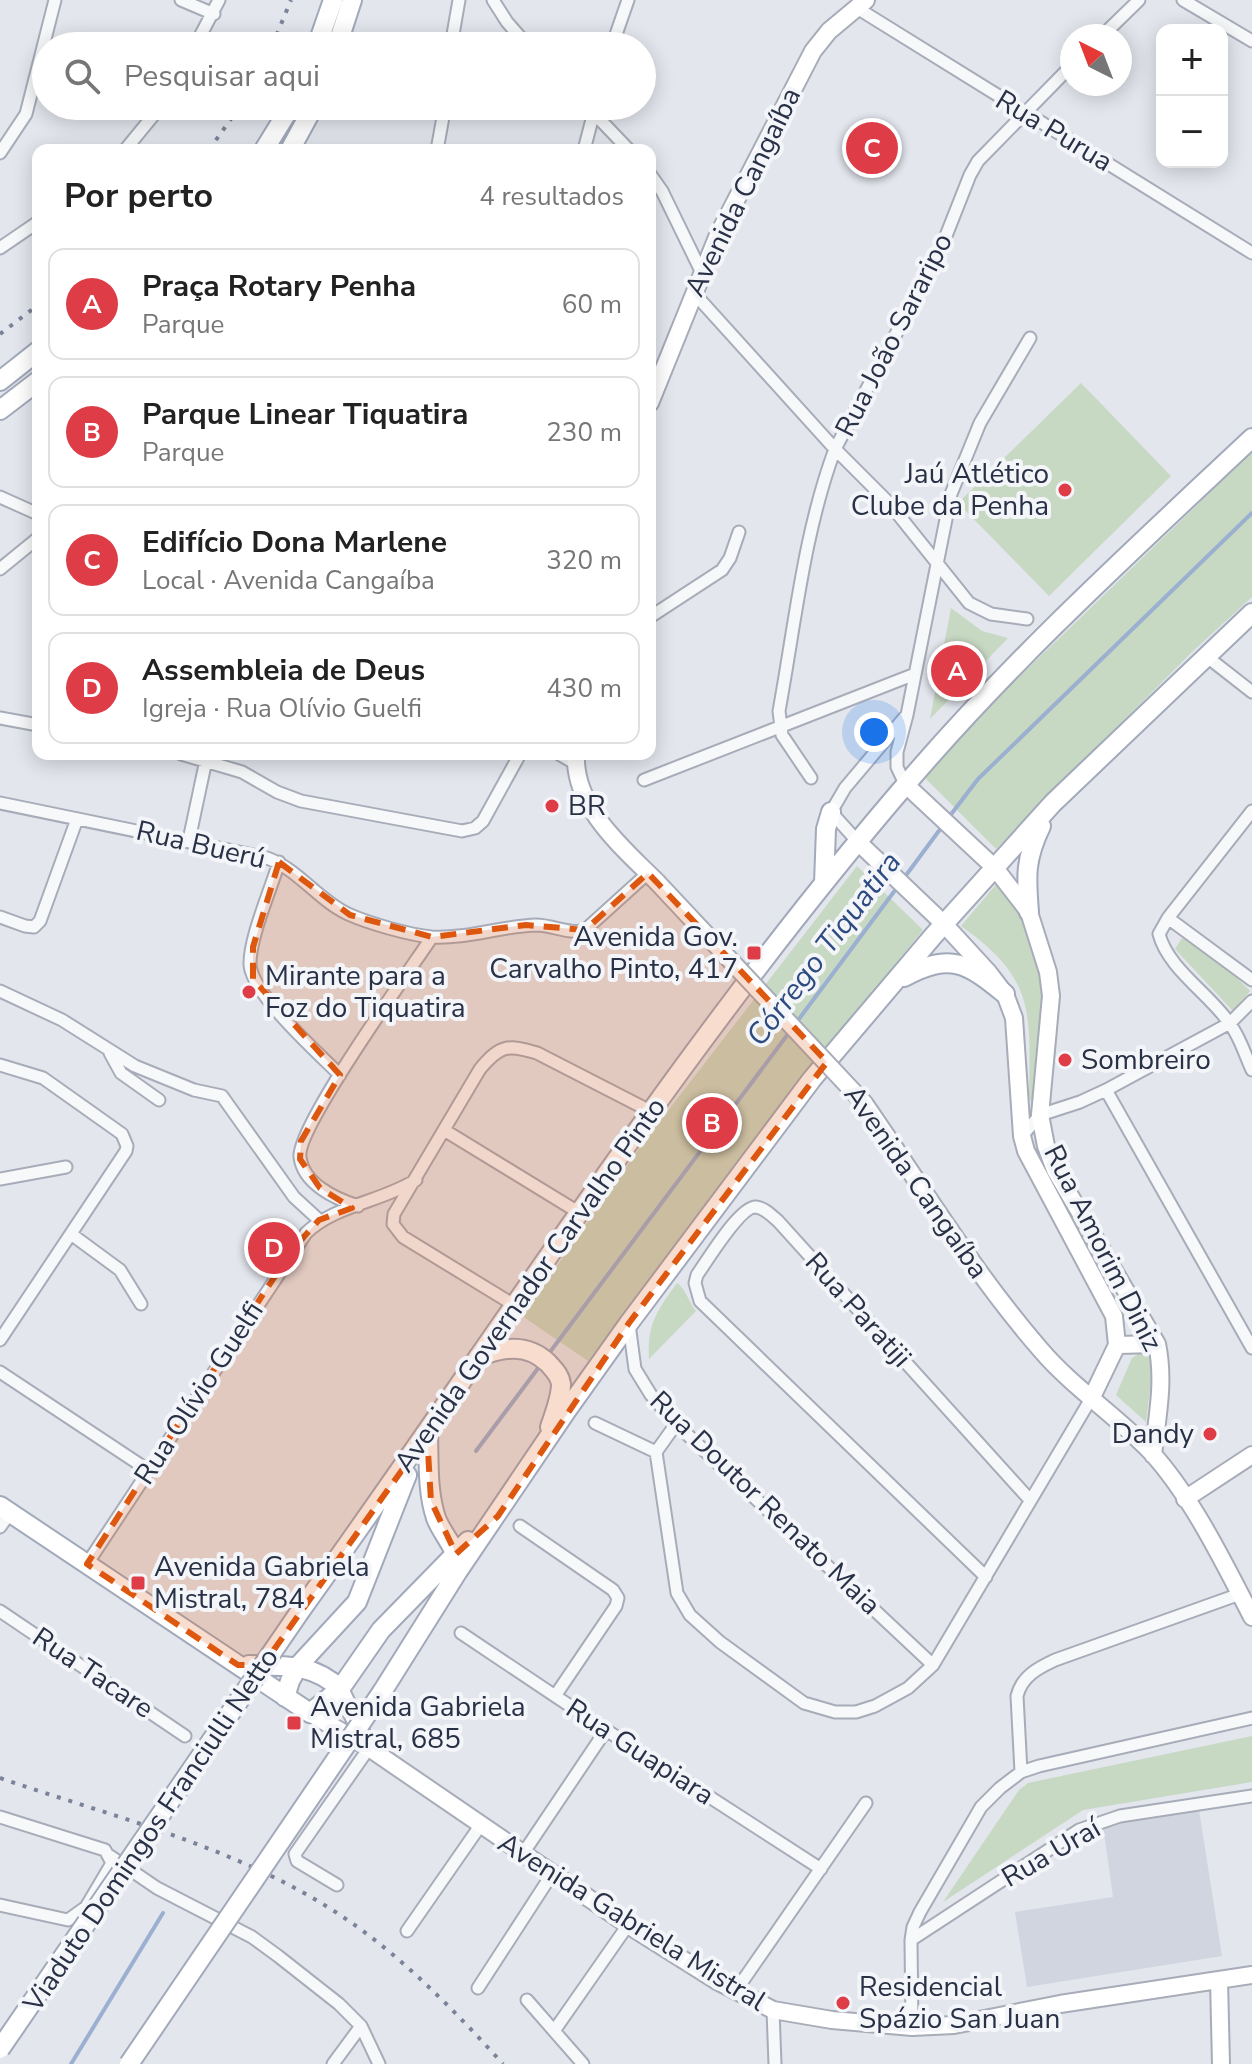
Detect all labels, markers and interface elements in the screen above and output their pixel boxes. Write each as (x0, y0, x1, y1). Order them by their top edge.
north arrow (1060, 24, 1132, 96)
map controls (1156, 24, 1228, 168)
button: + (1156, 24, 1228, 96)
search box (32, 32, 656, 120)
icon: search (60, 54, 104, 98)
text: Pesquisar aqui (124, 56, 320, 97)
street label: Avenida Cangaíba (676, 81, 810, 303)
street label: Rua Purua (988, 81, 1120, 181)
button: − (1156, 96, 1228, 168)
pin: C (846, 118, 898, 178)
text: Por perto (64, 173, 213, 219)
text: 4 resultados (479, 179, 624, 214)
street label: Rua João Sararipo (826, 227, 962, 443)
text: Praça Rotary Penha (142, 266, 416, 307)
text: A (82, 287, 102, 322)
text: 60 m (562, 287, 622, 322)
text: Parque (142, 307, 224, 342)
text: Parque Linear Tiquatira (142, 394, 468, 435)
text: B (83, 415, 101, 450)
text: 230 m (546, 415, 622, 450)
text: Parque (142, 435, 224, 470)
place label: Jaú Atlético Clube da Penha (851, 455, 1049, 525)
marker: Jaú Atlético Clube da Penha (1056, 481, 1074, 499)
text: Edifício Dona Marlene (142, 522, 447, 563)
text: C (83, 543, 101, 578)
text: 320 m (546, 543, 622, 578)
text: Local · Avenida Cangaíba (142, 563, 435, 598)
pin: A (931, 641, 983, 701)
text: Assembleia de Deus (142, 650, 425, 691)
text: D (82, 671, 102, 706)
text: 430 m (546, 671, 622, 706)
text: Igreja · Rua Olívio Guelfi (142, 691, 422, 726)
your location (854, 712, 894, 752)
place label: BR (568, 787, 606, 825)
marker: BR (543, 797, 561, 815)
street label: Rua Buerú (133, 812, 269, 878)
water label: Córrego Tiquatira (737, 843, 911, 1055)
place label: Avenida Gov. Carvalho Pinto, 417 (489, 918, 738, 988)
marker: Avenida Gov. Carvalho Pinto, 417 (745, 944, 763, 962)
place label: Mirante para a Foz do Tiquatira (265, 957, 466, 1027)
marker: Mirante para a Foz do Tiquatira (240, 983, 258, 1001)
place label: Sombreiro (1081, 1041, 1211, 1079)
marker: Sombreiro (1056, 1051, 1074, 1069)
street label: Avenida Cangaíba (835, 1078, 997, 1286)
street label: Avenida Governador Carvalho Pinto (385, 1090, 675, 1480)
pin: B (686, 1093, 738, 1153)
street label: Rua Amorim Diniz (1035, 1138, 1171, 1358)
pin: D (248, 1218, 300, 1278)
street label: Rua Paratiji (796, 1244, 920, 1376)
street label: Rua Olívio Guelfi (126, 1294, 272, 1492)
street label: Rua Doutor Renato Maia (641, 1383, 889, 1623)
place label: Dandy (1112, 1415, 1195, 1453)
marker: Dandy (1201, 1425, 1219, 1443)
place label: Avenida Gabriela Mistral, 784 (154, 1548, 370, 1618)
marker: Avenida Gabriela Mistral, 784 (129, 1574, 147, 1592)
street label: Rua Tacare (25, 1619, 161, 1727)
street label: Viaduto Domingos Franciulli Netto (14, 1640, 287, 2020)
place label: Avenida Gabriela Mistral, 685 (310, 1688, 526, 1758)
street label: Rua Guapiara (558, 1690, 722, 1814)
marker: Avenida Gabriela Mistral, 685 (285, 1714, 303, 1732)
street label: Rua Uraí (995, 1809, 1109, 1896)
street label: Avenida Gabriela Mistral (491, 1824, 774, 2020)
place label: Residencial Spázio San Juan (859, 1968, 1060, 2038)
marker: Residencial Spázio San Juan (834, 1994, 852, 2012)

